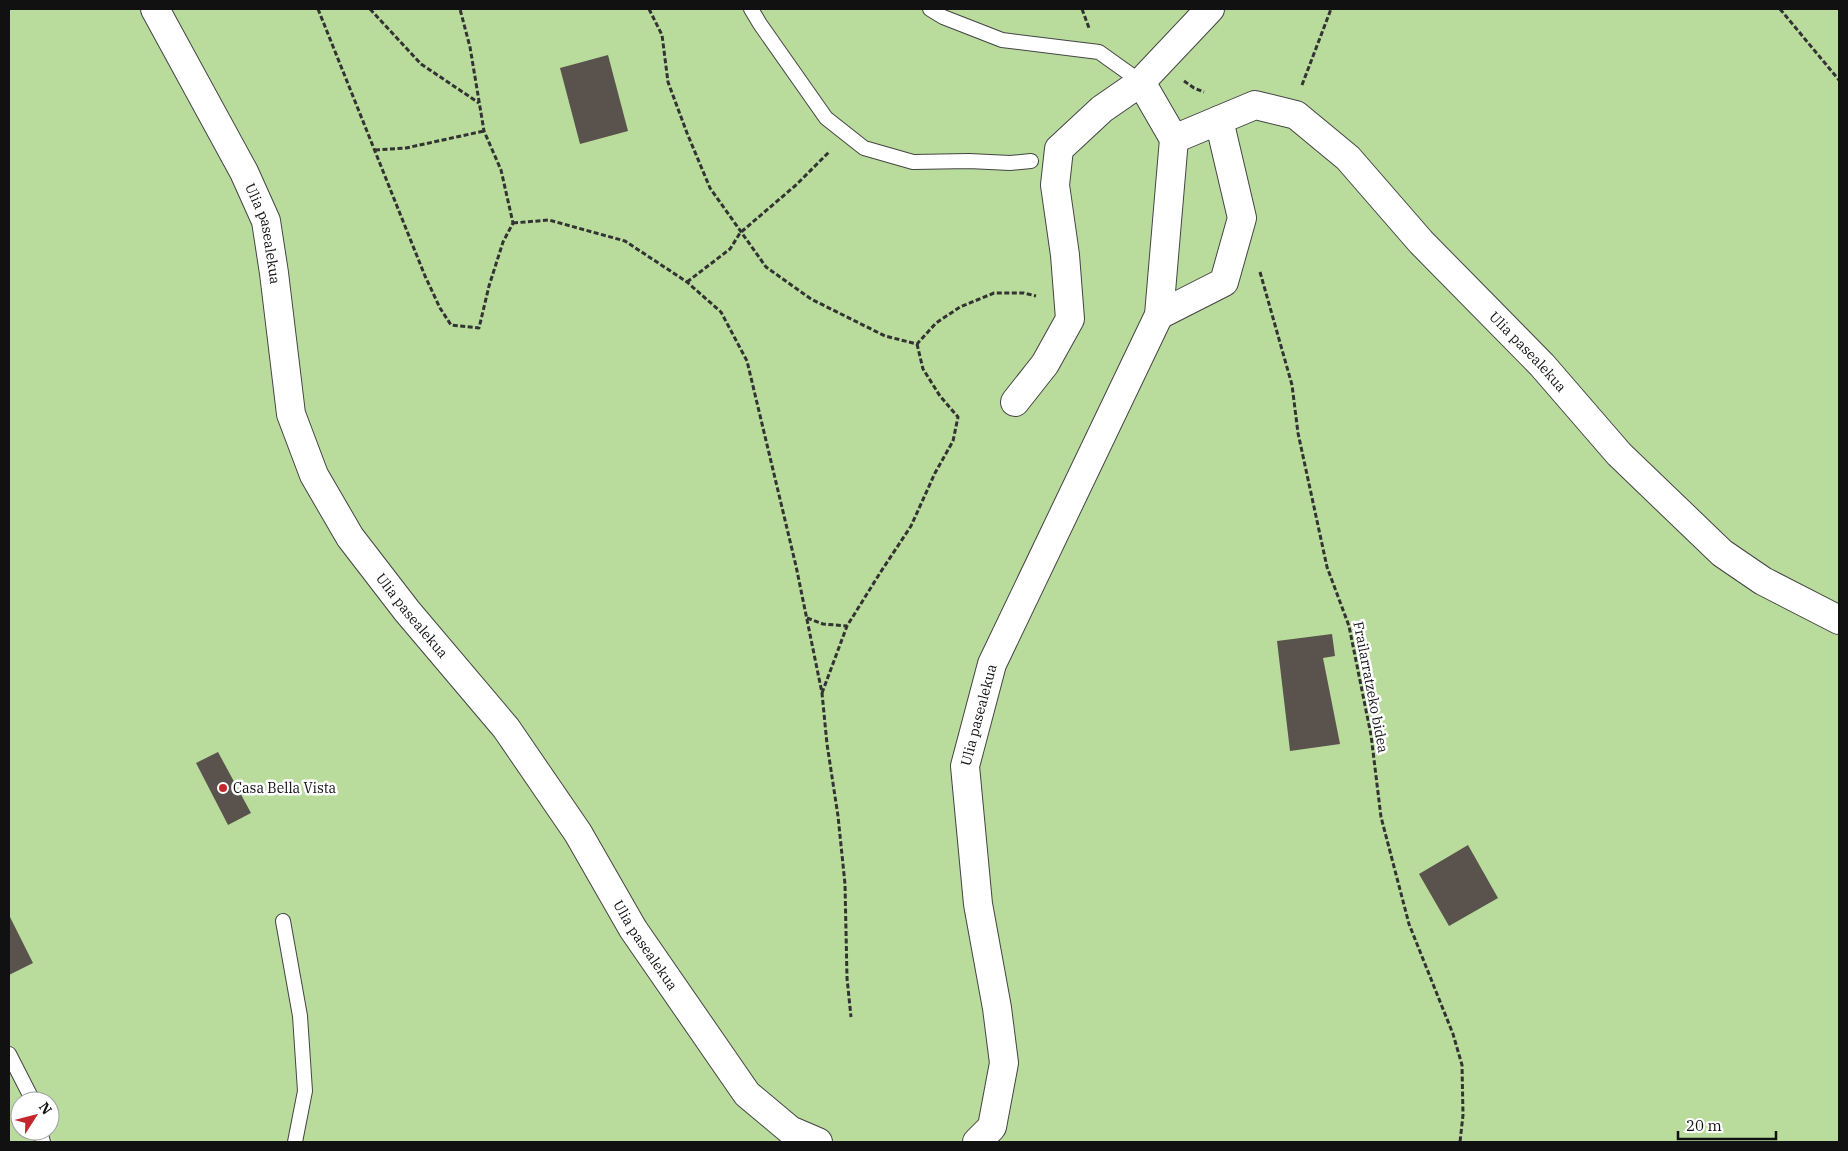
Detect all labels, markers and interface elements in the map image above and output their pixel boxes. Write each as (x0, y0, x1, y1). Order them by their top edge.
street label: Ulia pasealekua (241, 180, 284, 286)
street label: Ulia pasealekua (1485, 308, 1571, 396)
street label: Ulia pasealekua (372, 569, 452, 662)
street label: Frailarratzeko bidea (1349, 620, 1393, 755)
street label: Ulia pasealekua (956, 662, 1001, 768)
place label: Casa Bella Vista (233, 779, 337, 797)
marker: Casa Bella Vista (217, 782, 229, 794)
street label: Ulia pasealekua (609, 897, 682, 994)
north arrow (10, 1091, 60, 1141)
text: N (35, 1099, 56, 1118)
scale bar (1678, 1108, 1776, 1140)
text: 20 m (1686, 1116, 1722, 1135)

